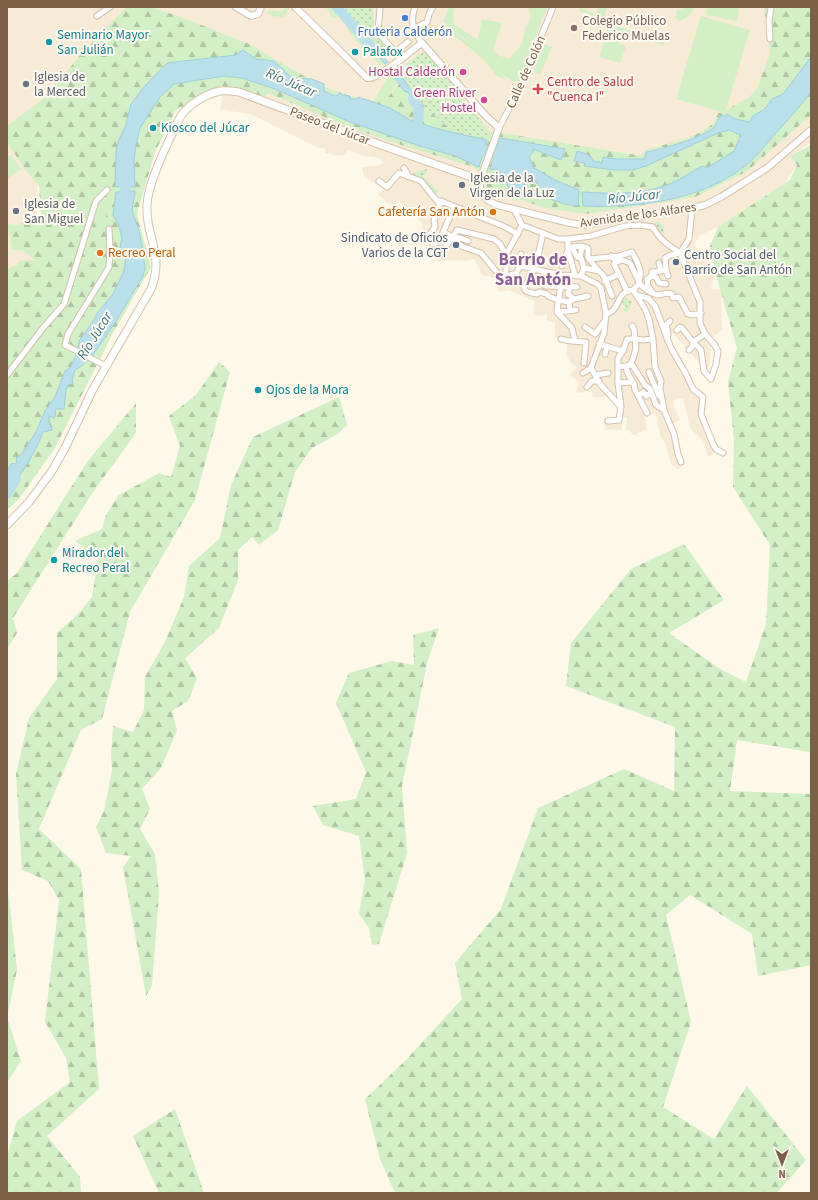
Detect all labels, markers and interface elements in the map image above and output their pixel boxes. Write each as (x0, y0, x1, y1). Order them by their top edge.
place label: Colegio Público Federico Muelas (582, 12, 670, 45)
marker: Fruteria Calderón (400, 13, 410, 23)
place label: Fruteria Calderón (358, 23, 452, 41)
marker: Colegio Público Federico Muelas (569, 23, 579, 33)
place label: Seminario Mayor San Julián (57, 26, 149, 59)
street label: Calle de Colón (502, 33, 550, 111)
marker: Seminario Mayor San Julián (44, 37, 54, 47)
place label: Palafox (363, 43, 403, 61)
marker: Palafox (350, 47, 360, 57)
water label: Río Júcar (263, 63, 320, 103)
place label: Hostal Calderón (368, 63, 455, 81)
marker: Hostal Calderón (458, 67, 468, 77)
place label: Iglesia de la Merced (34, 68, 86, 101)
place label: Centro de Salud "Cuenca I" (547, 73, 634, 106)
marker: Iglesia de la Merced (21, 79, 31, 89)
marker: Centro de Salud "Cuenca I" (532, 83, 544, 95)
place label: Green River Hostel (413, 84, 476, 117)
marker: Green River Hostel (479, 95, 489, 105)
street label: Paseo del Júcar (287, 102, 373, 150)
place label: Kiosco del Júcar (161, 119, 250, 137)
marker: Kiosco del Júcar (148, 123, 158, 133)
place label: Iglesia de la Virgen de la Luz (470, 169, 555, 202)
marker: Iglesia de la Virgen de la Luz (457, 180, 467, 190)
water label: Río Júcar (607, 184, 663, 210)
place label: Iglesia de San Miguel (24, 195, 83, 228)
street label: Avenida de los Alfares (579, 198, 698, 232)
place label: Cafetería San Antón (378, 203, 485, 221)
marker: Iglesia de San Miguel (11, 206, 21, 216)
marker: Cafetería San Antón (488, 207, 498, 217)
place label: Sindicato de Oficios Varios de la CGT (341, 229, 449, 262)
marker: Sindicato de Oficios Varios de la CGT (451, 240, 461, 250)
place label: Recreo Peral (108, 244, 176, 262)
place label: Centro Social del Barrio de San Antón (684, 246, 792, 279)
marker: Recreo Peral (95, 248, 105, 258)
district label: Barrio de San Antón (495, 248, 571, 292)
marker: Centro Social del Barrio de San Antón (671, 257, 681, 267)
water label: Río Júcar (72, 307, 118, 364)
place label: Ojos de la Mora (266, 381, 349, 399)
marker: Ojos de la Mora (253, 385, 263, 395)
place label: Mirador del Recreo Peral (62, 544, 130, 577)
marker: Mirador del Recreo Peral (49, 555, 59, 565)
north arrow (762, 1144, 802, 1184)
text: N (778, 1166, 786, 1181)

